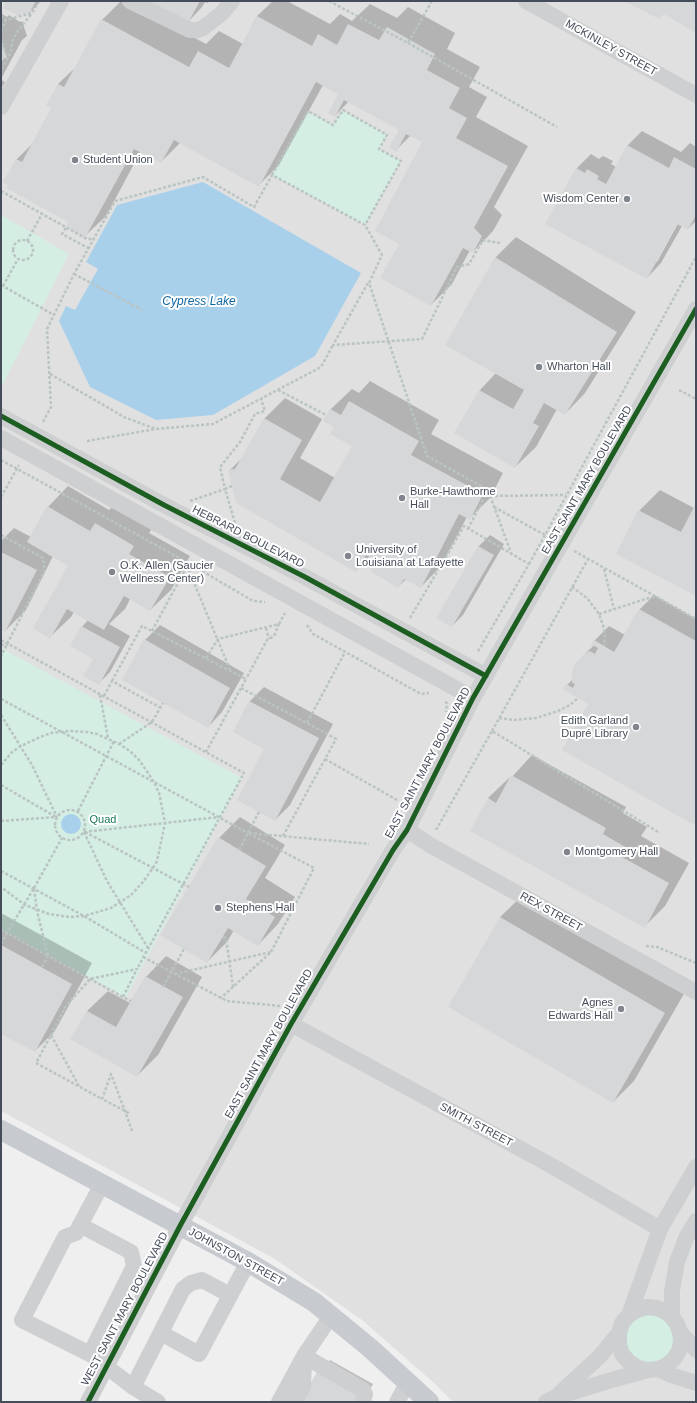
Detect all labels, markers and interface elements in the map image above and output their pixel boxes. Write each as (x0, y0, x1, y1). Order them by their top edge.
street label: MCKINLEY STREET (563, 17, 659, 79)
place label: Student Union (83, 153, 153, 167)
marker: Student Union (70, 155, 80, 165)
place label: Wisdom Center (543, 192, 619, 206)
marker: Wisdom Center (622, 194, 632, 204)
water label: Cypress Lake (162, 295, 236, 309)
place label: Wharton Hall (547, 360, 611, 374)
marker: Wharton Hall (534, 362, 544, 372)
street label: EAST SAINT MARY BOULEVARD (539, 404, 635, 556)
place label: Burke-Hawthorne Hall (410, 485, 496, 511)
marker: Burke-Hawthorne Hall (397, 493, 407, 503)
street label: HEBRARD BOULEVARD (190, 503, 306, 571)
place label: University of Louisiana at Lafayette (356, 543, 464, 569)
marker: University of Louisiana at Lafayette (343, 551, 353, 561)
place label: O.K. Allen (Saucier Wellness Center) (120, 559, 214, 585)
marker: O.K. Allen (Saucier Wellness Center) (107, 567, 117, 577)
street label: EAST SAINT MARY BOULEVARD (383, 685, 473, 841)
place label: Edith Garland Dupré Library (561, 714, 628, 740)
marker: Edith Garland Dupré Library (631, 722, 641, 732)
park label: Quad (90, 813, 116, 827)
place label: Montgomery Hall (575, 845, 658, 859)
marker: Montgomery Hall (562, 847, 572, 857)
street label: REX STREET (518, 889, 584, 935)
place label: Stephens Hall (226, 901, 294, 915)
marker: Stephens Hall (213, 903, 223, 913)
street label: EAST SAINT MARY BOULEVARD (222, 967, 316, 1121)
place label: Agnes Edwards Hall (548, 996, 613, 1022)
marker: Agnes Edwards Hall (616, 1004, 626, 1014)
street label: SMITH STREET (437, 1100, 515, 1150)
street label: JOHNSTON STREET (186, 1225, 286, 1289)
street label: WEST SAINT MARY BOULEVARD (79, 1230, 171, 1388)

